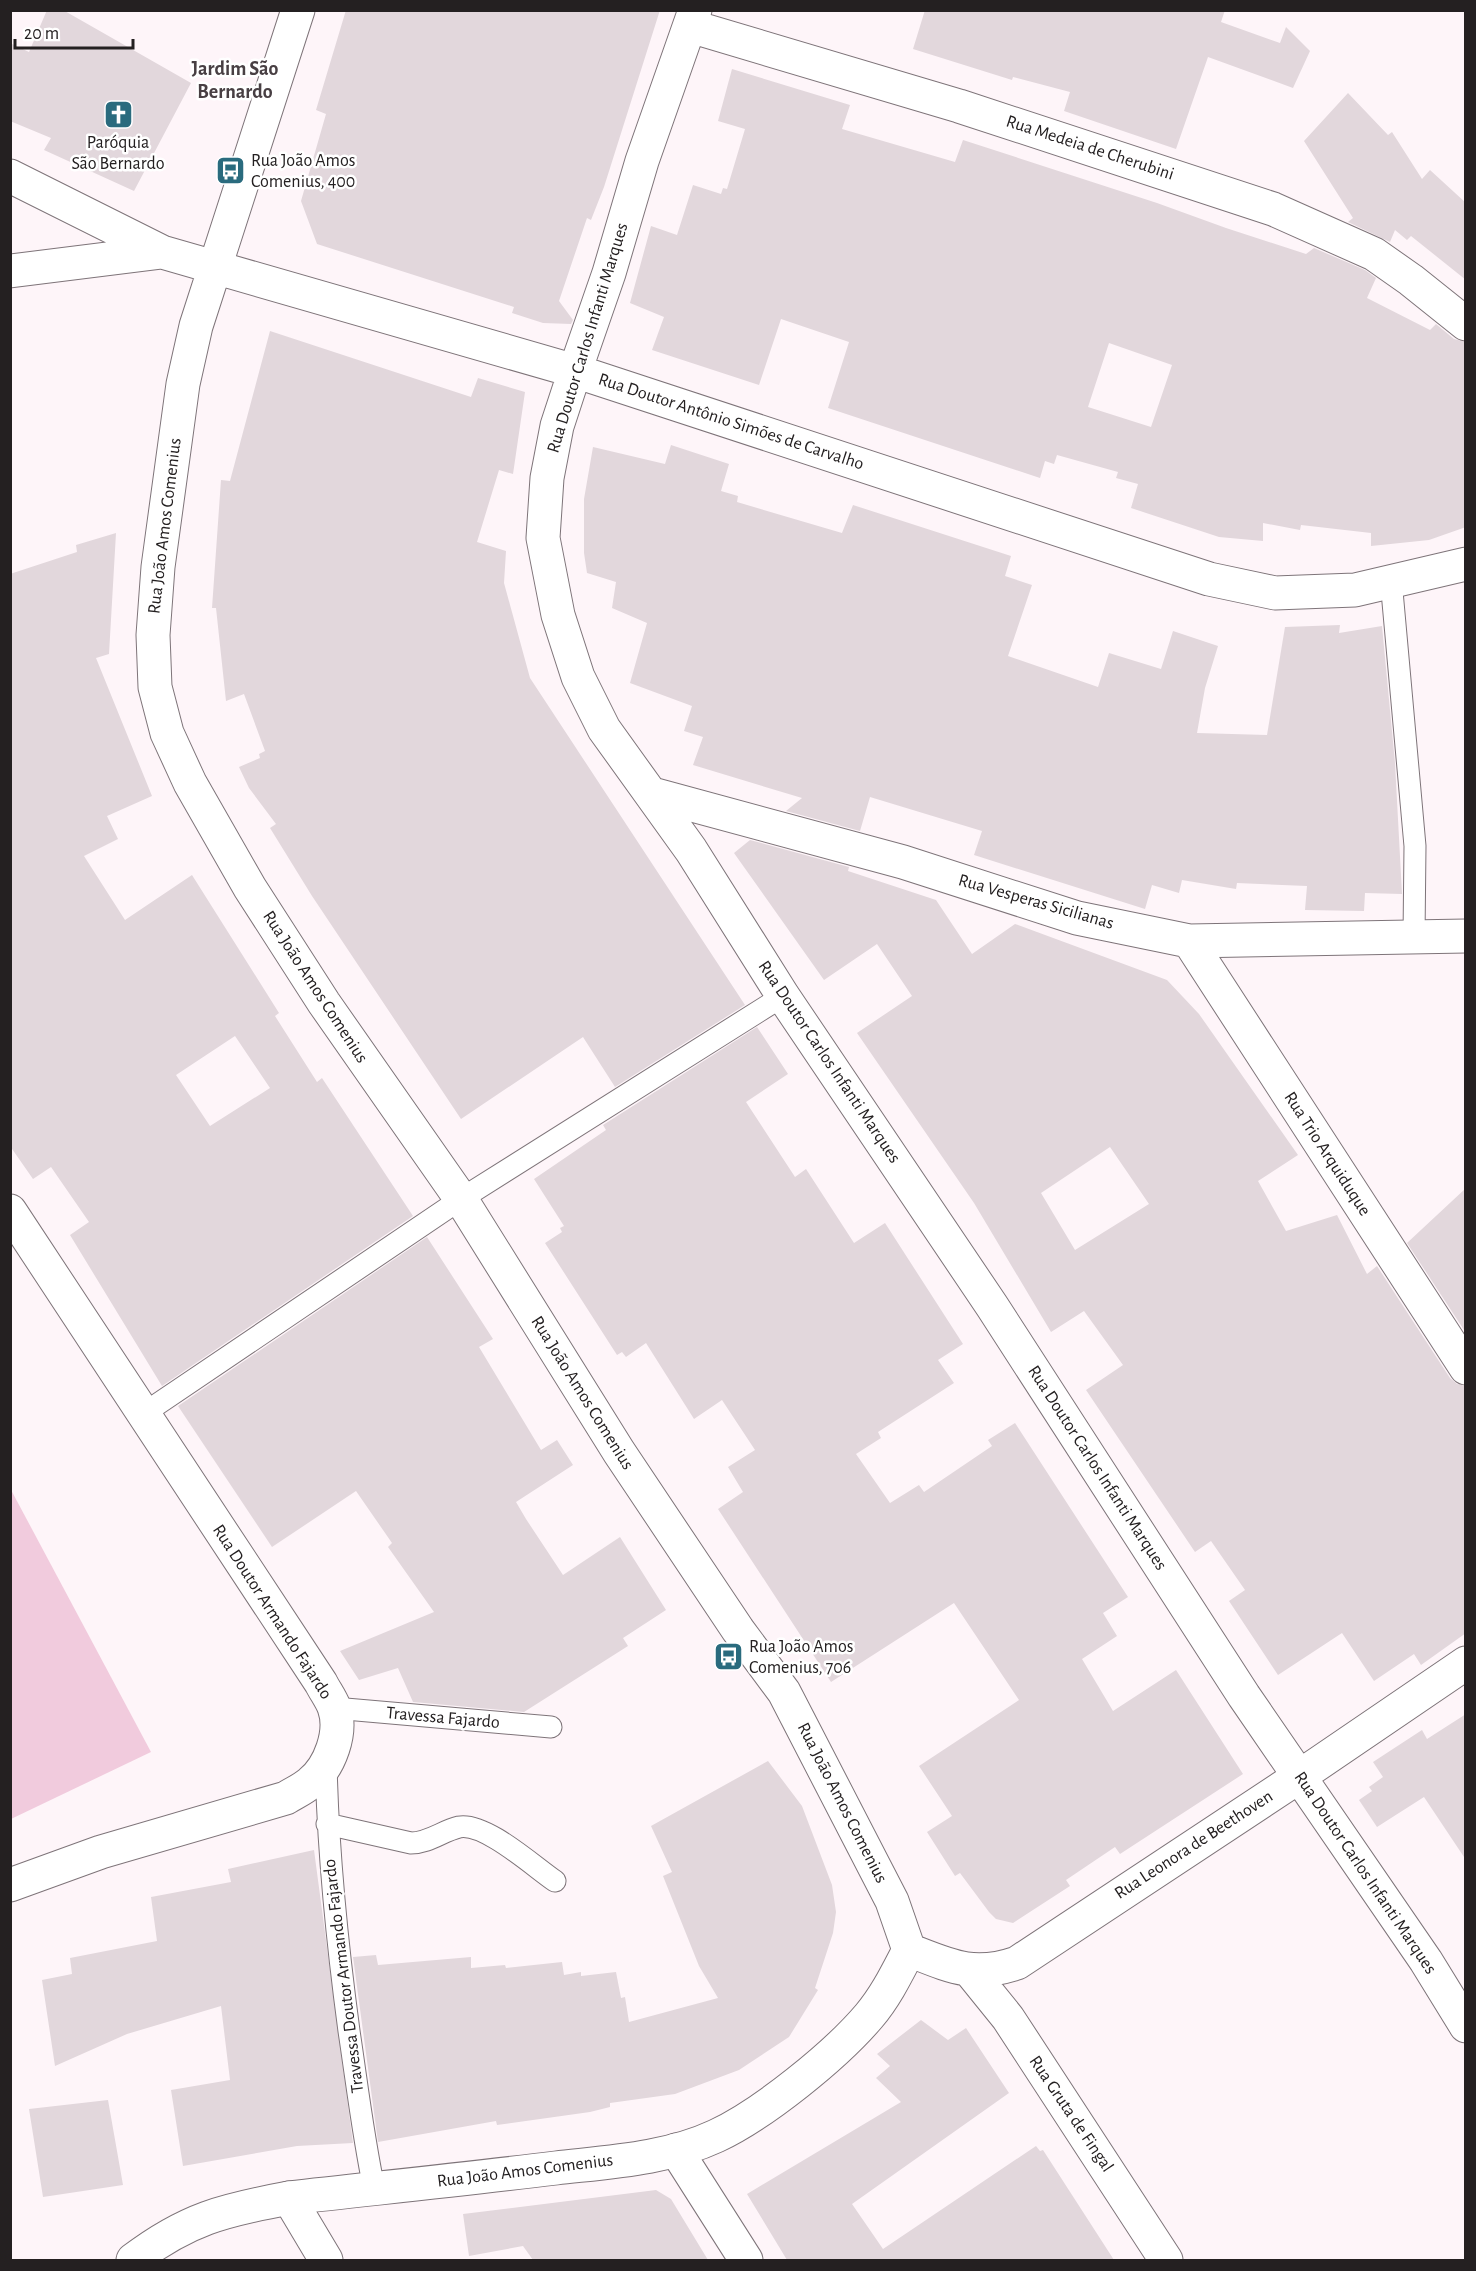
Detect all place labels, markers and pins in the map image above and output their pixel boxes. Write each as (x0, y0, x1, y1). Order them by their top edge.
church icon: Paróquia São Bernardo (102, 98, 134, 130)
place label: Paróquia São Bernardo (71, 134, 165, 173)
place label: Rua João Amos Comenius, 400 (251, 152, 355, 191)
bus stop icon: Rua João Amos Comenius, 400 (214, 155, 246, 187)
place label: Rua João Amos Comenius, 706 (749, 1638, 853, 1677)
bus stop icon: Rua João Amos Comenius, 706 (712, 1641, 744, 1673)

